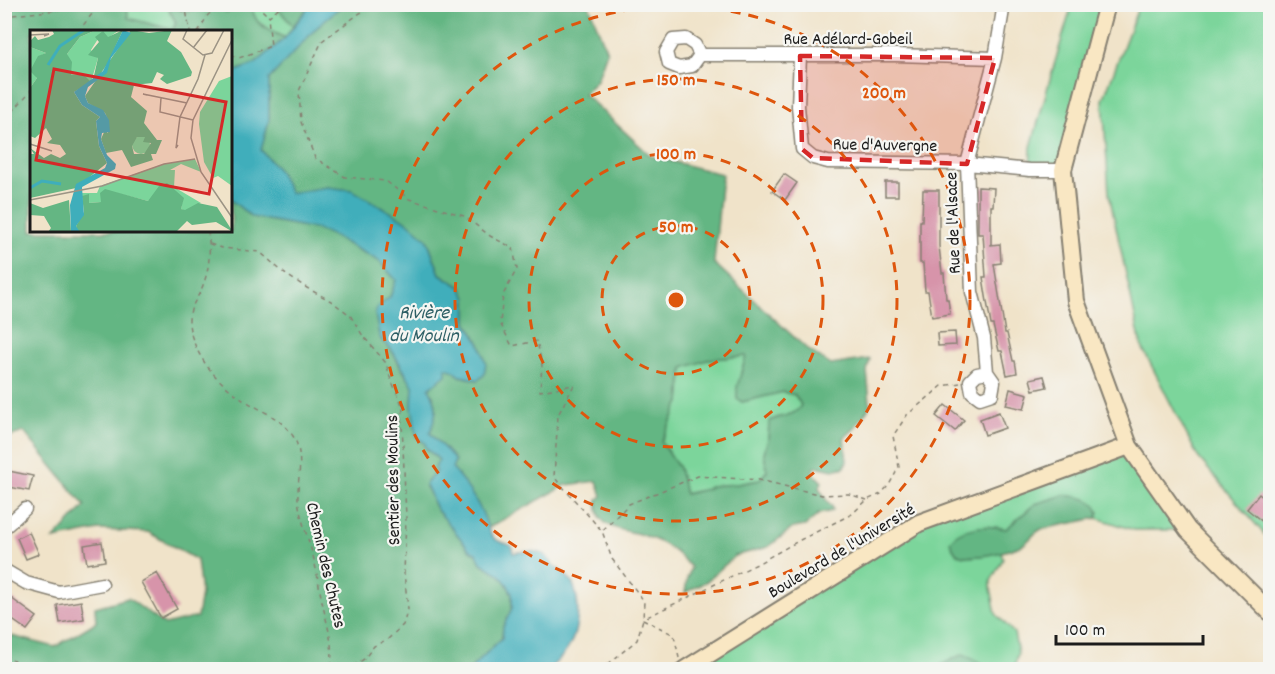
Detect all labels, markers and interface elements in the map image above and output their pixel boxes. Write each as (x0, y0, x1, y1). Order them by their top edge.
street label: Rue Adélard-Gobeil (784, 28, 913, 53)
inset map (30, 30, 232, 232)
text: 150 m (657, 69, 695, 94)
text: 200 m (862, 82, 906, 107)
street label: Rue d'Auvergne (833, 133, 937, 160)
text: 100 m (656, 143, 696, 168)
street label: Rue de l'Alsace (940, 171, 969, 274)
text: 50 m (659, 216, 693, 241)
centre of rings (666, 290, 686, 310)
water label: Rivière du Moulin (389, 300, 459, 351)
street label: Sentier des Moulins (381, 414, 408, 546)
street label: Boulevard de l'Université (764, 498, 921, 606)
street label: Chemin des Chutes (298, 500, 351, 631)
scale bar (1056, 608, 1203, 646)
text: 100 m (1065, 619, 1105, 644)

